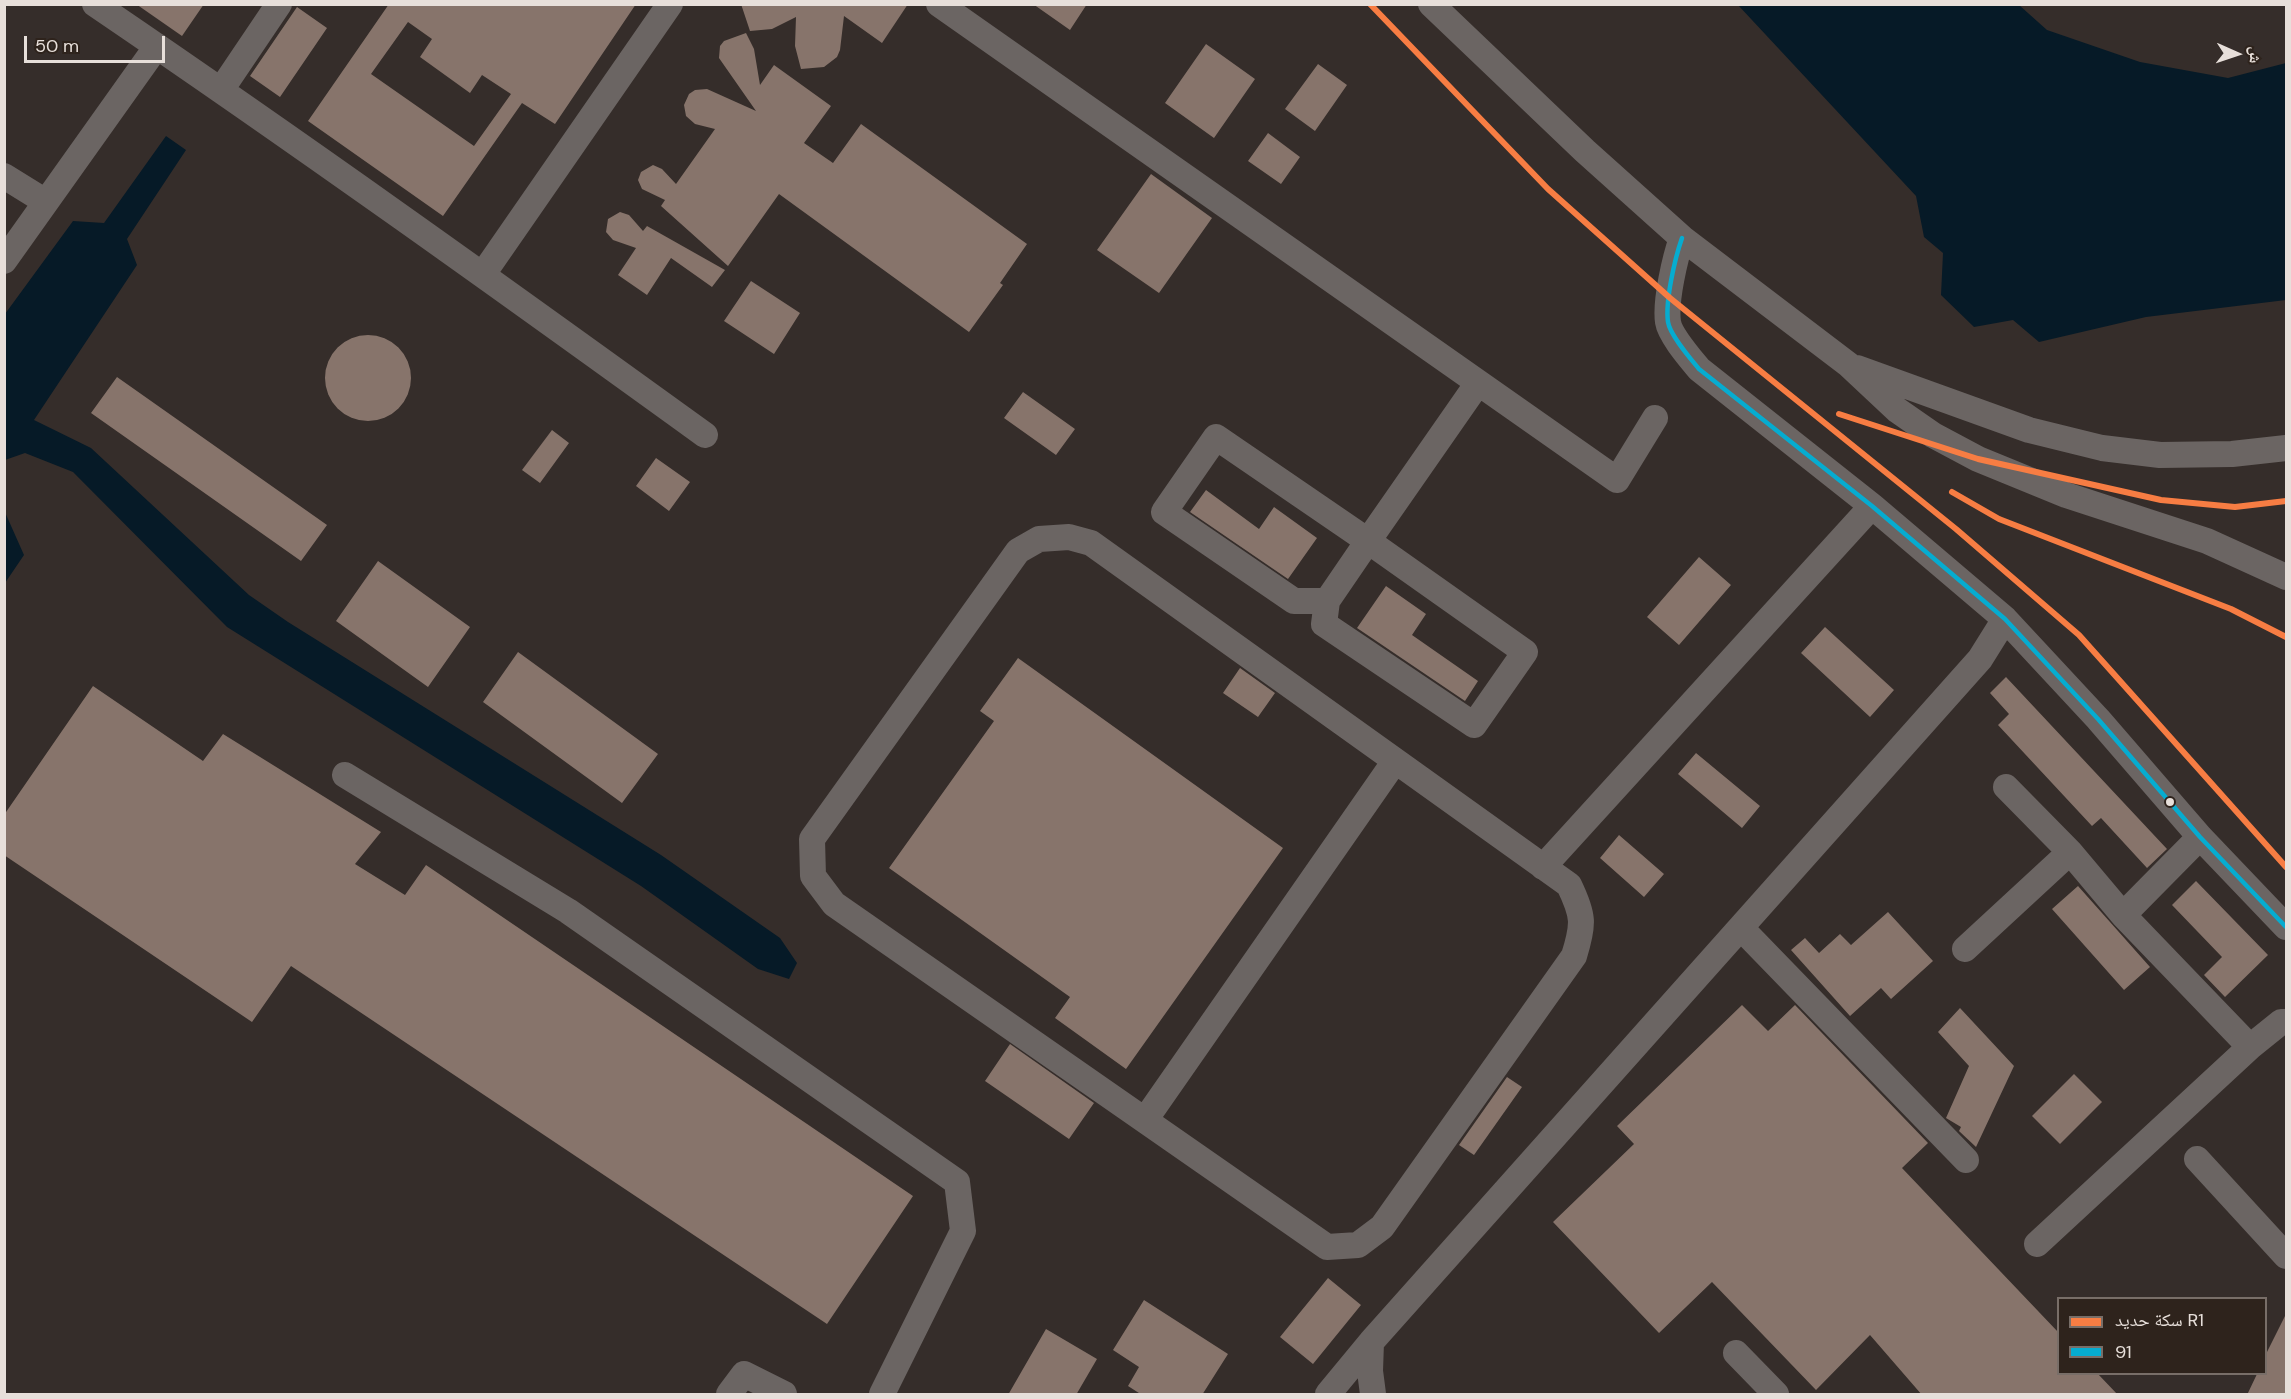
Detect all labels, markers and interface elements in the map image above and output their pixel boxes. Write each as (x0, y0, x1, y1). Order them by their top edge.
scale bar (27, 24, 168, 62)
north arrow (2207, 24, 2267, 84)
text: 50 m (35, 34, 79, 58)
text: ش (2245, 46, 2266, 64)
unlabelled marker (2164, 796, 2176, 808)
legend (2057, 1297, 2267, 1375)
text: سكة حديد R1 (2115, 1308, 2204, 1332)
text: 91 (2115, 1340, 2132, 1364)

